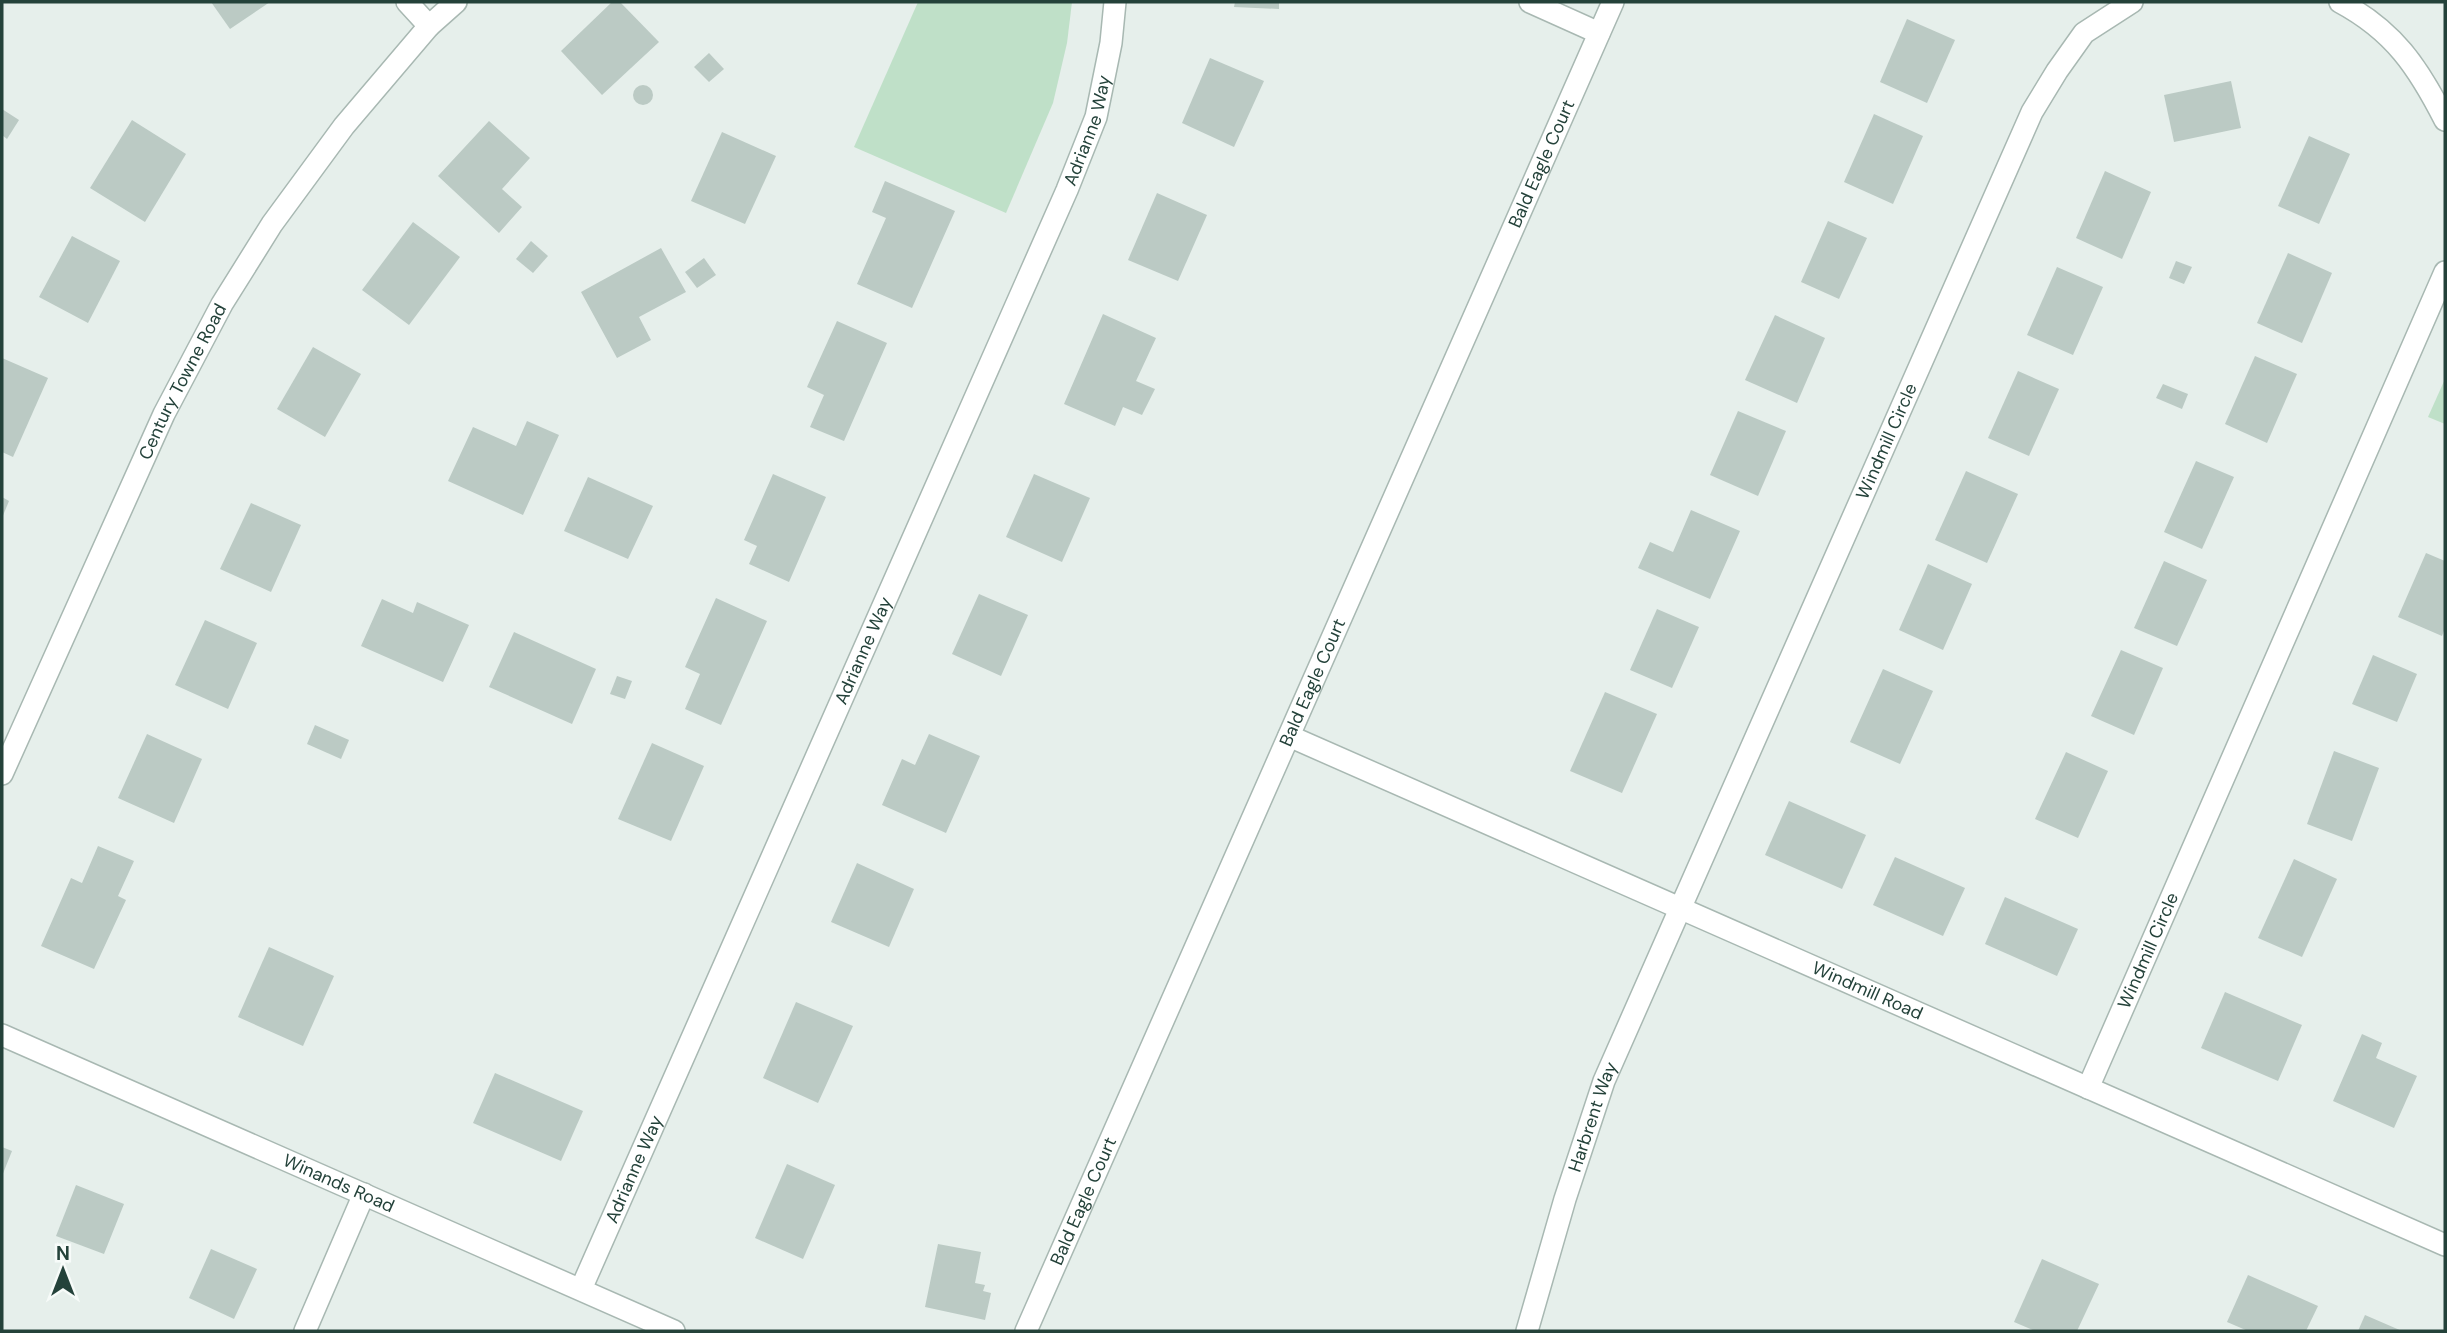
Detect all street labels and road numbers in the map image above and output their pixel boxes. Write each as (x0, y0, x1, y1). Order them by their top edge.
street label: Adrianne Way (1058, 73, 1116, 189)
street label: Bald Eagle Court (1503, 96, 1580, 232)
street label: Century Towne Road (133, 299, 232, 464)
street label: Windmill Circle (1850, 379, 1923, 503)
street label: Adrianne Way (829, 593, 898, 708)
street label: Bald Eagle Court (1274, 615, 1351, 750)
street label: Windmill Circle (2112, 889, 2184, 1013)
street label: Windmill Road (1808, 956, 1926, 1026)
street label: Harbrent Way (1563, 1058, 1623, 1175)
street label: Adrianne Way (600, 1112, 668, 1227)
street label: Bald Eagle Court (1045, 1133, 1122, 1269)
street label: Winands Road (279, 1148, 398, 1218)

